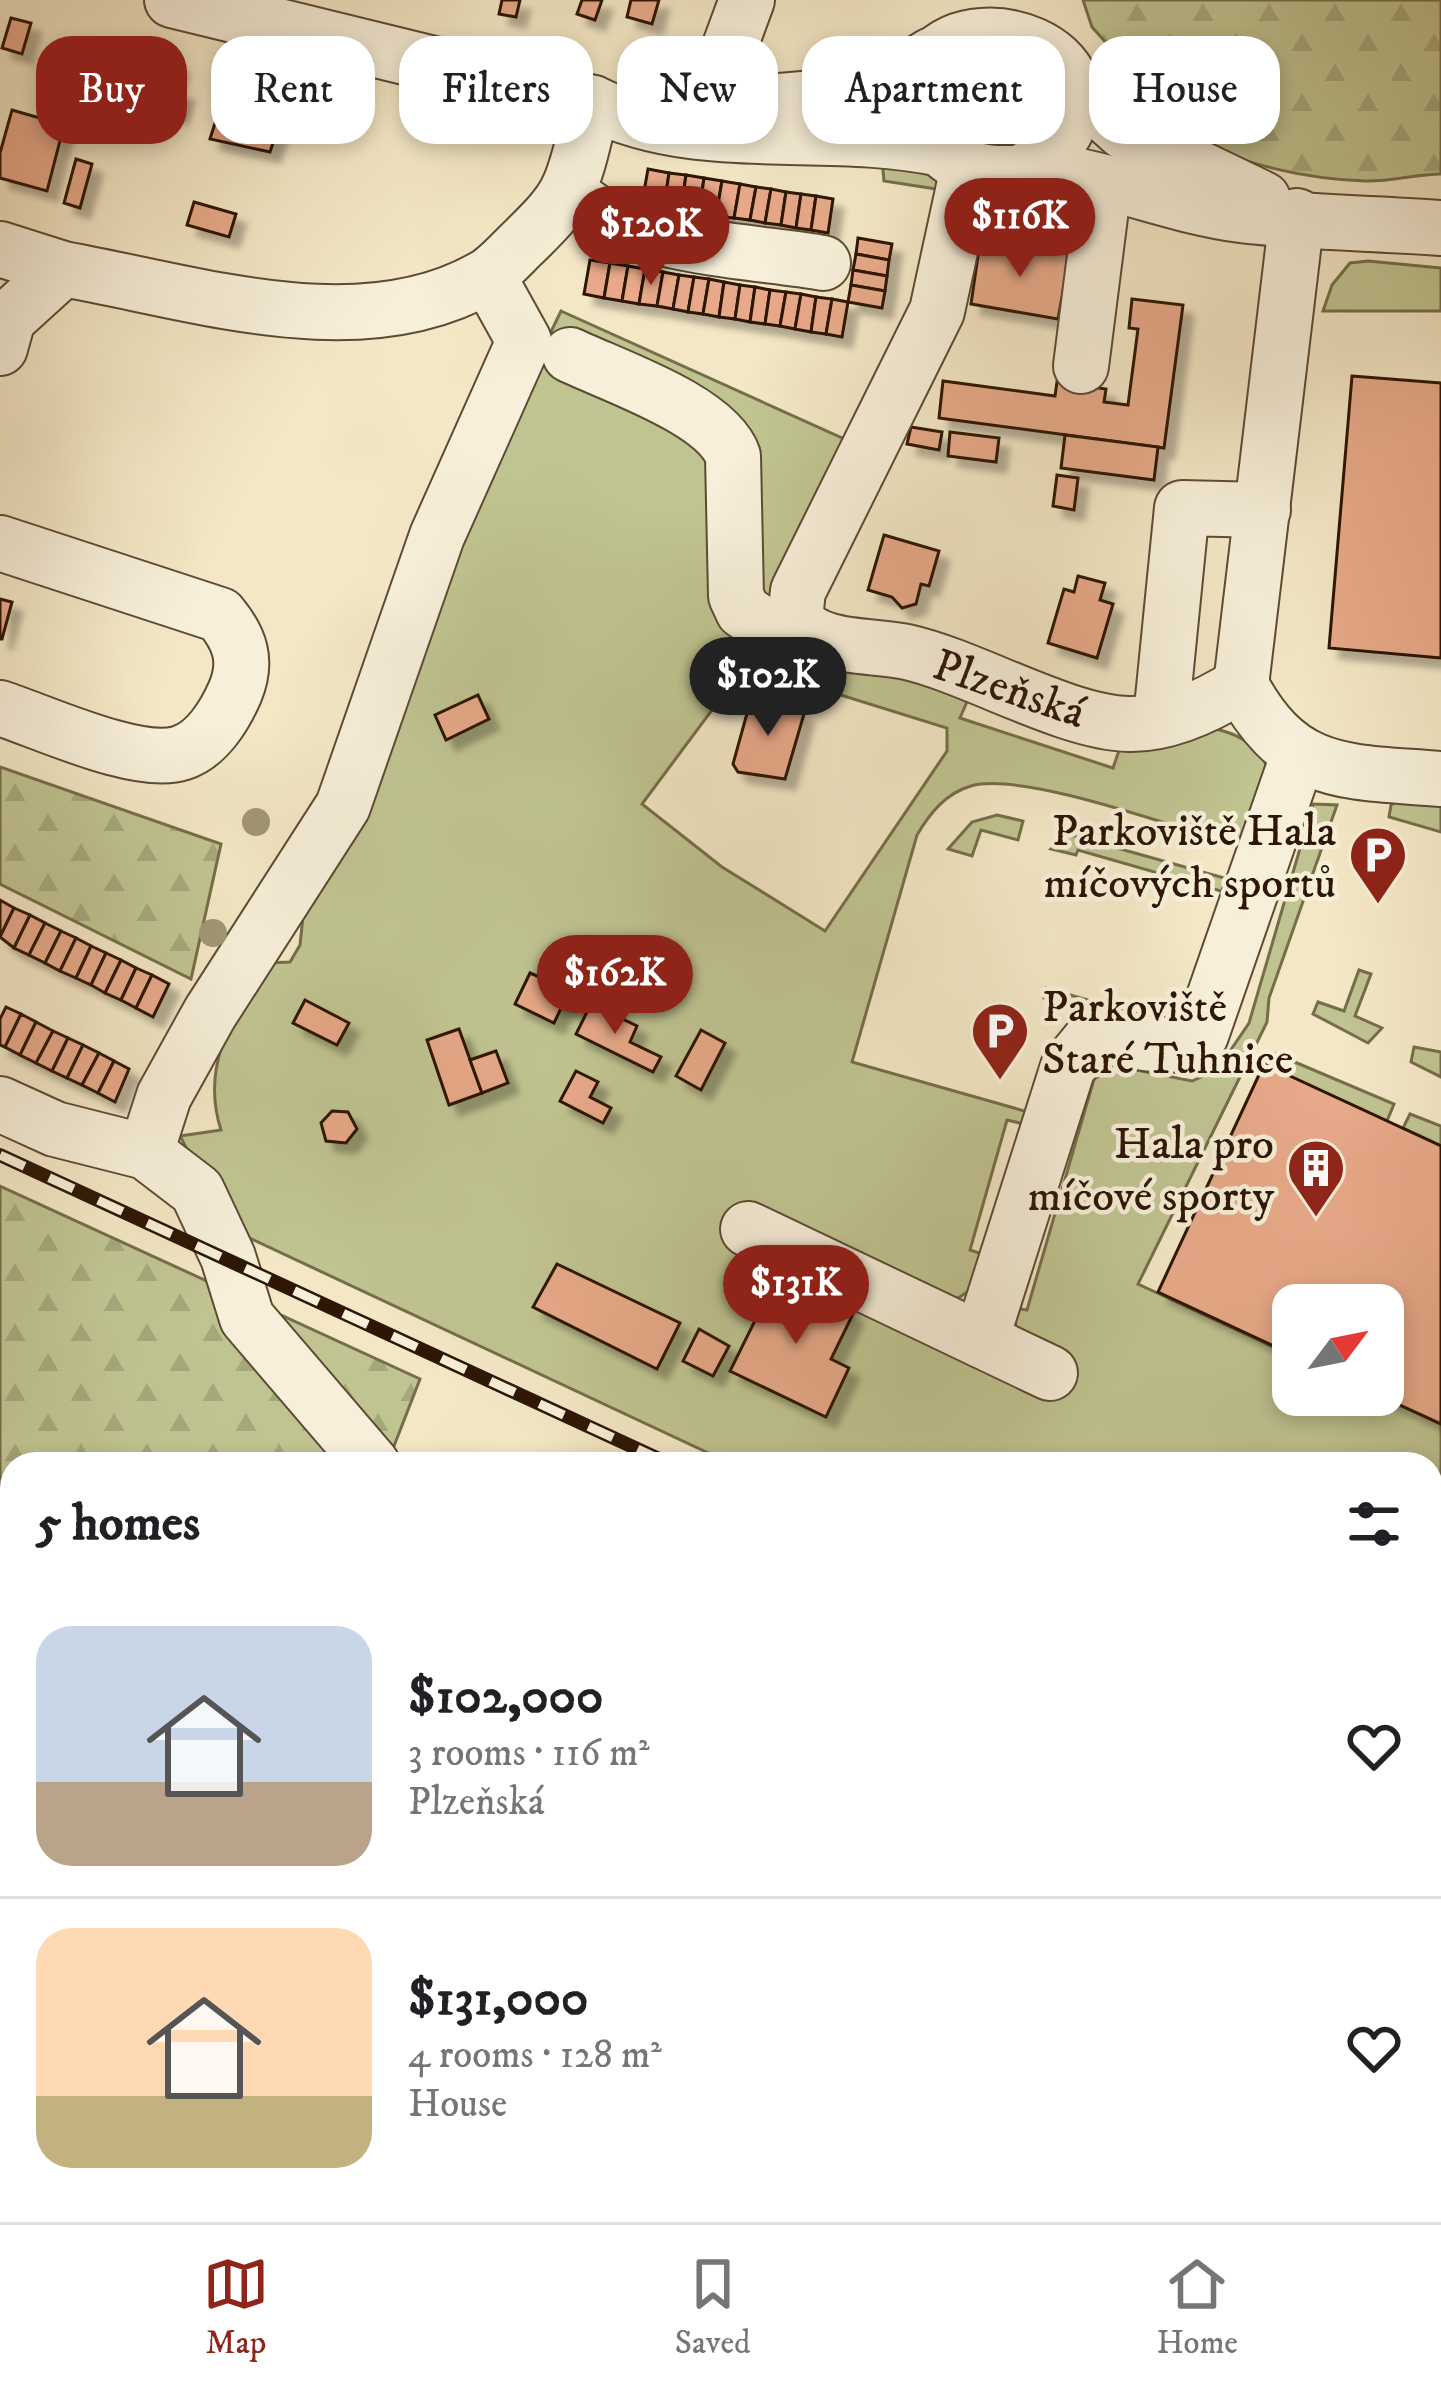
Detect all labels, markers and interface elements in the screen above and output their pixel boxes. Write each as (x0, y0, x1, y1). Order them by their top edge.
chip: Buy (36, 36, 187, 144)
chip: Rent (211, 36, 375, 144)
chip: Filters (399, 36, 593, 144)
chip: New (617, 36, 778, 144)
chip: Apartment (802, 36, 1065, 144)
chip: House (1089, 36, 1280, 144)
pin: $116K (936, 178, 1104, 280)
pin: $120K (567, 186, 735, 288)
text: $116K (971, 192, 1069, 241)
text: $120K (599, 200, 703, 249)
pin: $102K (684, 637, 852, 739)
street label: Plzeňská (925, 638, 1093, 742)
text: $102K (716, 651, 820, 700)
place label: Parkoviště Hala míčových sportů (1044, 804, 1336, 912)
parking icon: Parkoviště Hala míčových sportů (1347, 824, 1409, 906)
pin: $162K (531, 935, 699, 1037)
text: $162K (564, 949, 666, 998)
place label: Parkoviště Staré Tuhnice (1042, 980, 1293, 1088)
parking icon: Parkoviště Staré Tuhnice (969, 1000, 1031, 1082)
place label: Hala pro míčové sporty (1027, 1117, 1275, 1225)
building icon: Hala pro míčové sporty (1285, 1137, 1347, 1219)
pin: $131K (712, 1245, 880, 1347)
text: $131K (750, 1259, 842, 1308)
north arrow (1272, 1284, 1404, 1416)
map controls (1272, 1284, 1404, 1416)
icon: filters (1341, 1491, 1407, 1557)
text: 5 homes (36, 1492, 200, 1556)
text: $102,000 (408, 1665, 603, 1729)
icon: home (132, 1674, 276, 1818)
icon: heart (1341, 1713, 1407, 1779)
text: 3 rooms · 116 m² (408, 1729, 650, 1778)
text: Plzeňská (408, 1778, 545, 1827)
text: $131,000 (408, 1967, 588, 2031)
icon: home (132, 1976, 276, 2120)
icon: heart (1341, 2015, 1407, 2081)
text: 4 rooms · 128 m² (408, 2031, 662, 2080)
text: House (408, 2080, 507, 2129)
tab: Map (203, 2251, 269, 2364)
tab: Saved (675, 2251, 751, 2364)
tab: Home (1156, 2251, 1238, 2364)

